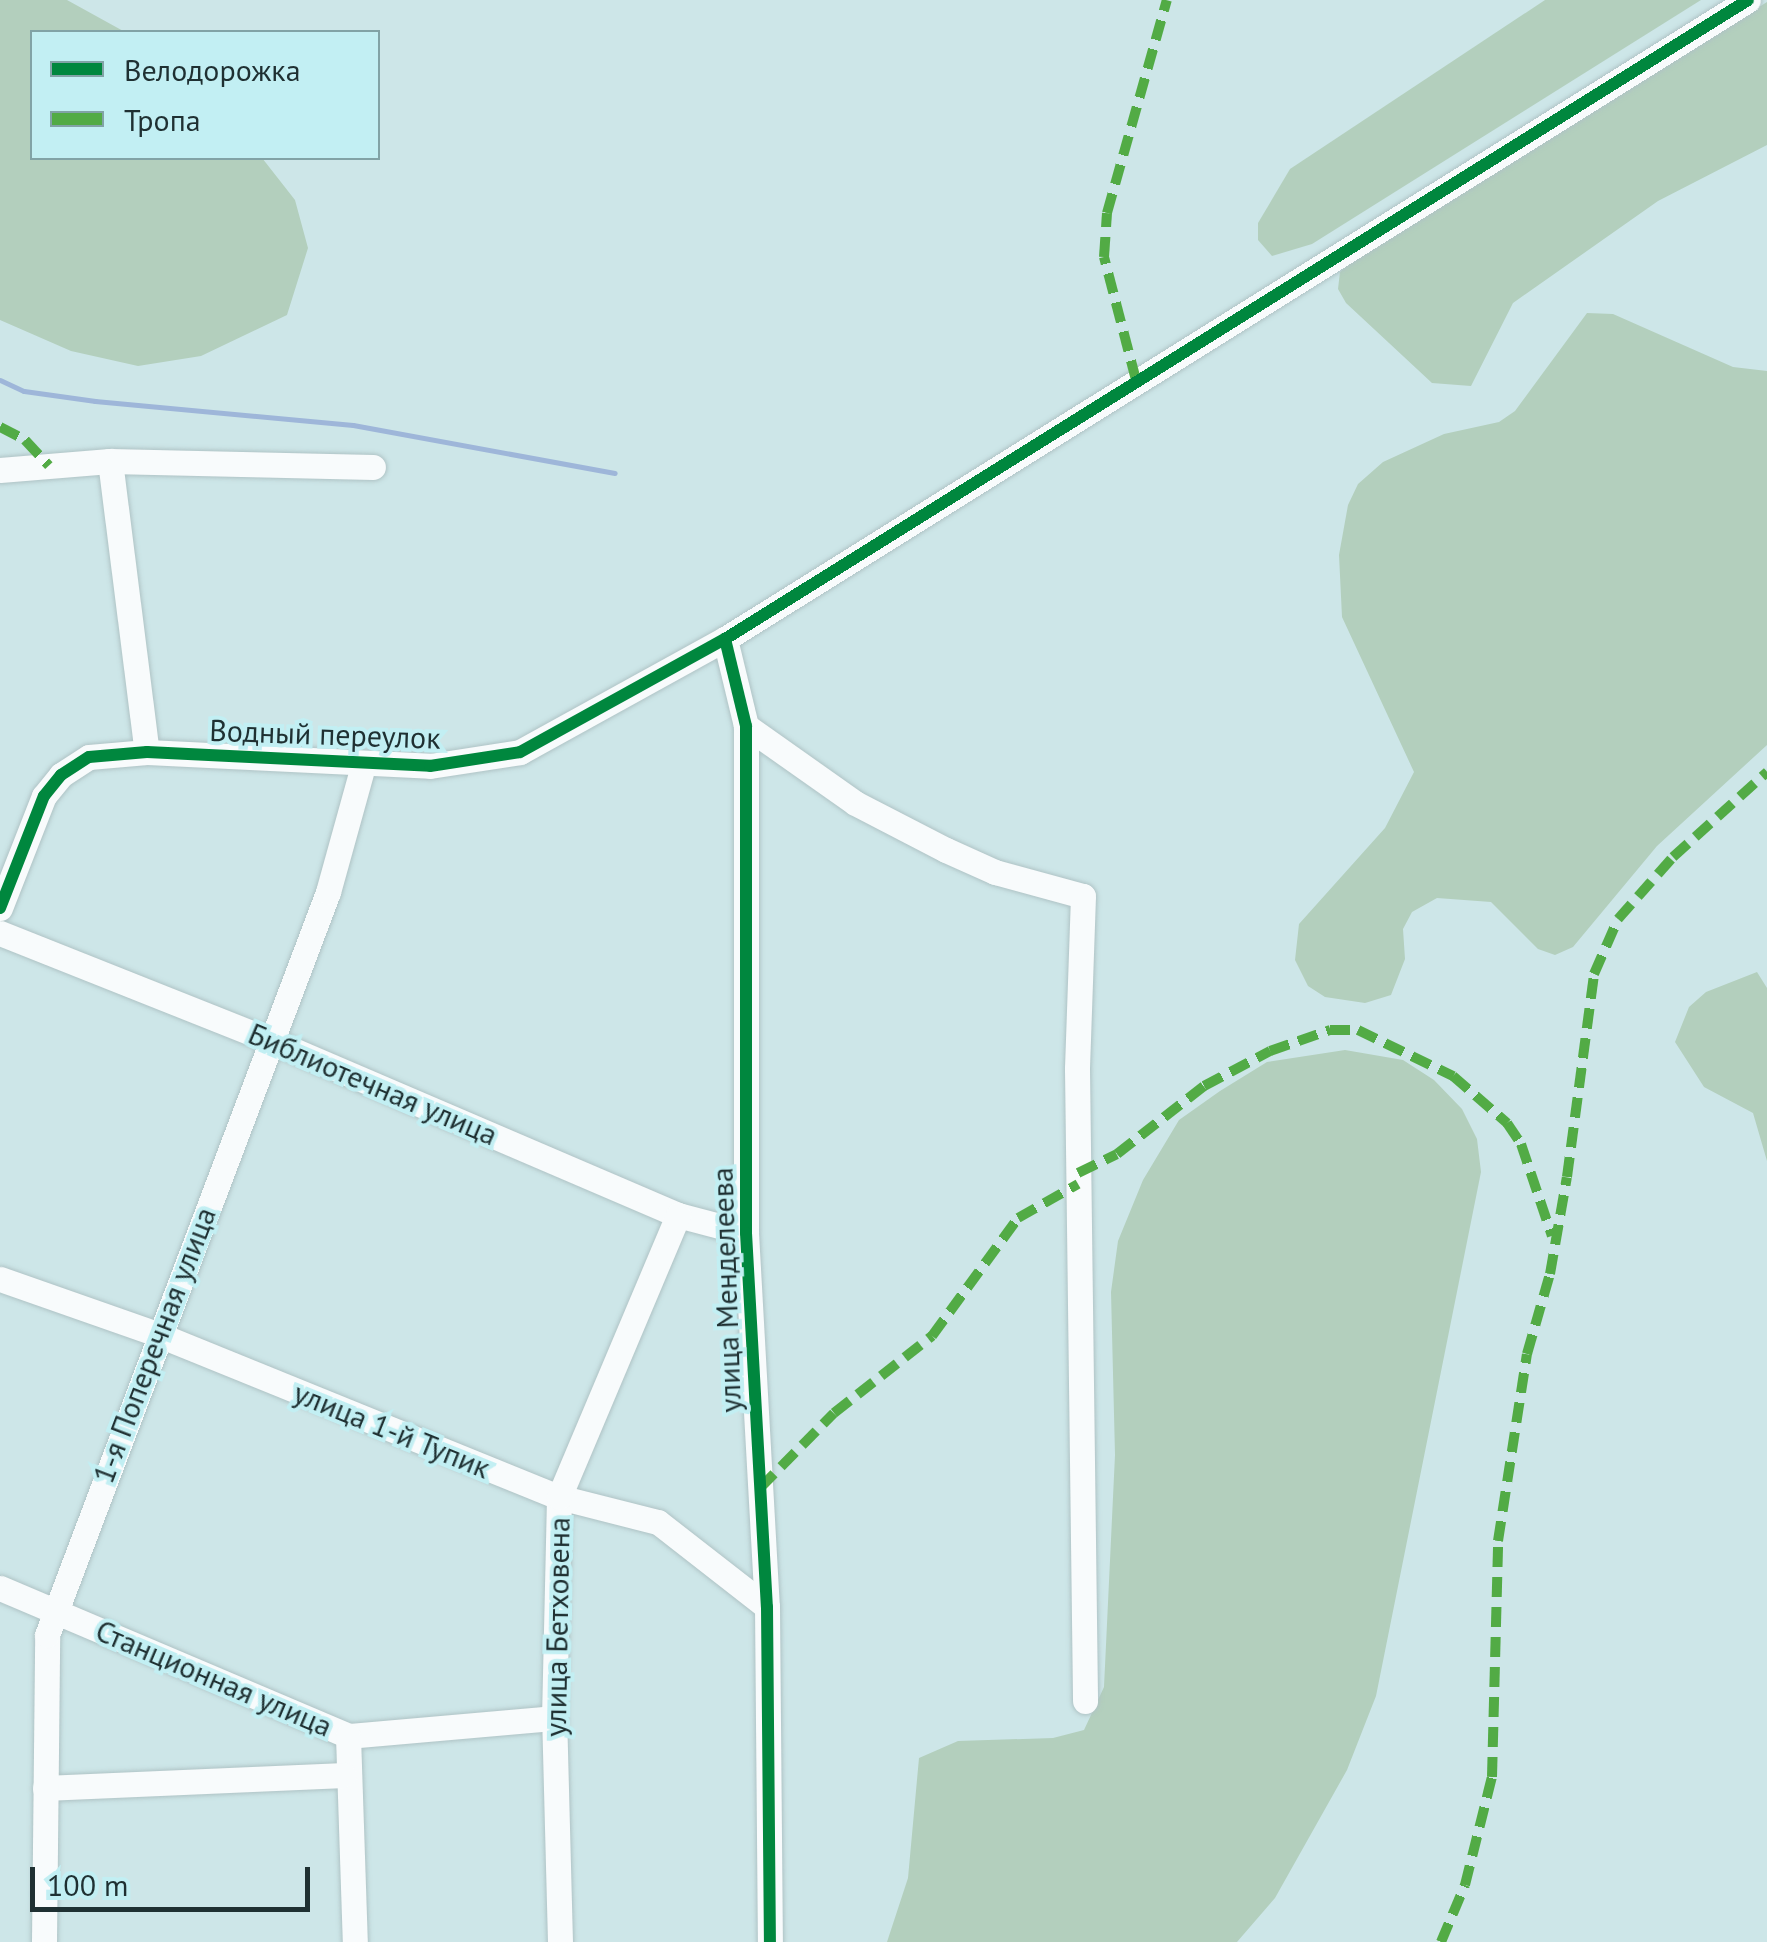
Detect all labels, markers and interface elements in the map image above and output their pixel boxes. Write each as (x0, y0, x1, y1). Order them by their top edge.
legend (30, 30, 380, 160)
text: Велодорожка (124, 50, 301, 89)
text: Тропа (124, 100, 201, 139)
street label: Водный переулок (209, 712, 441, 756)
street label: Библиотечная улица (243, 1015, 503, 1153)
street label: улица Менделеева (704, 1167, 748, 1413)
street label: 1-я Поперечная улица (85, 1202, 223, 1488)
street label: улица 1-й Тупик (288, 1374, 496, 1486)
street label: улица Бетховена (537, 1517, 577, 1737)
street label: Станционная улица (90, 1612, 338, 1744)
scale bar (35, 1847, 315, 1909)
text: 100 m (47, 1865, 128, 1904)

